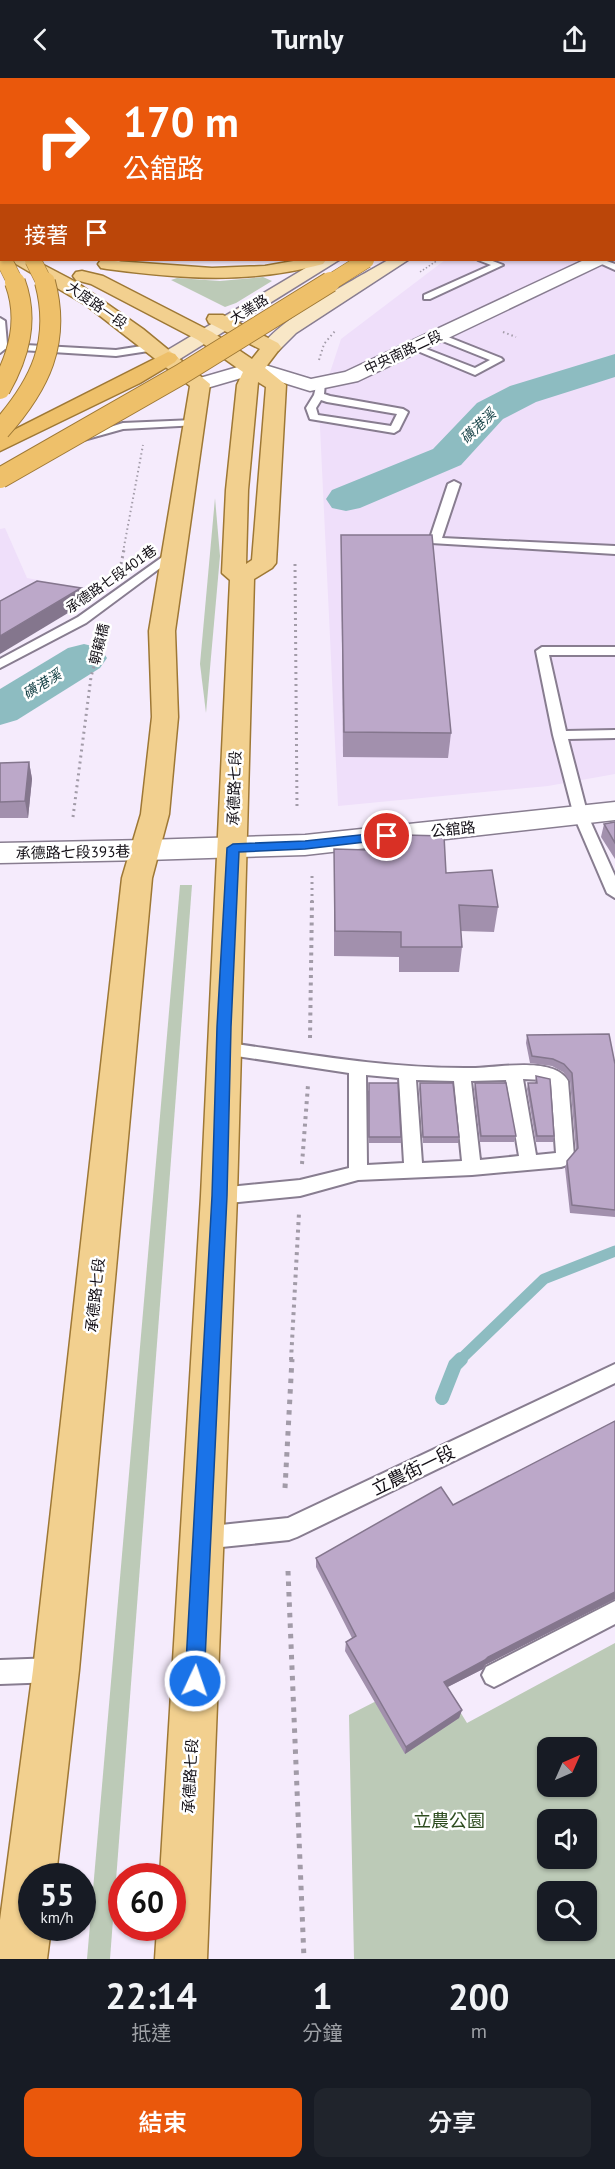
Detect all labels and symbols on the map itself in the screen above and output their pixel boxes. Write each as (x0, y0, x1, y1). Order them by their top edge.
street label: 大度路一段 (63, 278, 131, 332)
street label: 大業路 (226, 290, 272, 328)
street label: 中央南路二段 (361, 326, 445, 378)
water label: 磺港溪 (457, 404, 501, 447)
street label: 承德路七段401巷 (62, 541, 160, 617)
street label: 朝籟橋 (85, 621, 113, 667)
water label: 磺港溪 (19, 664, 66, 703)
street label: 承德路七段 (223, 750, 245, 826)
pin (361, 810, 412, 861)
street label: 公舘路 (430, 817, 476, 841)
street label: 承德路七段393巷 (16, 842, 130, 862)
street label: 承德路七段 (82, 1257, 108, 1333)
street label: 立農街一段 (368, 1440, 458, 1500)
position arrow (163, 1649, 227, 1713)
north arrow (537, 1737, 597, 1797)
street label: 承德路七段 (179, 1738, 201, 1814)
park label: 立農公園 (413, 1809, 485, 1832)
speed limit sign: 60 (108, 1863, 186, 1941)

